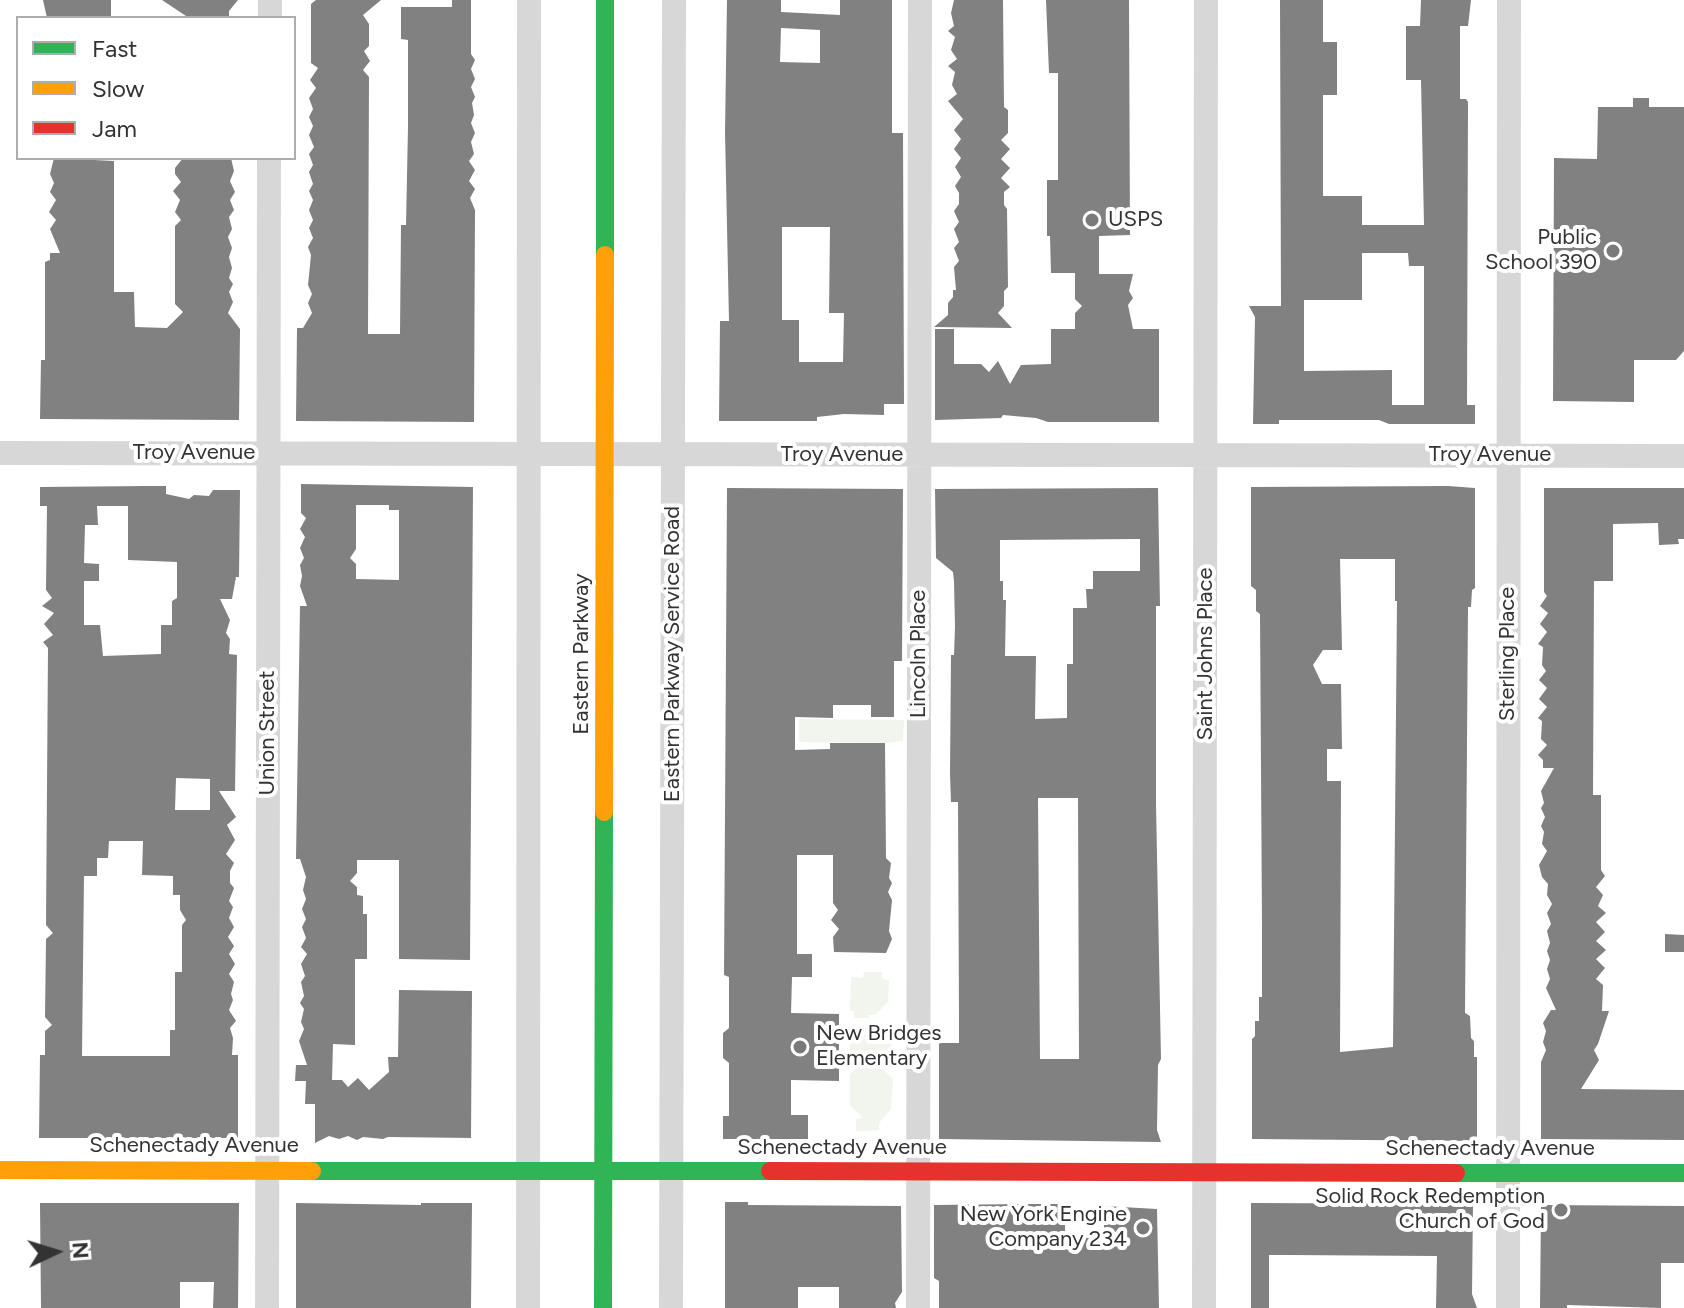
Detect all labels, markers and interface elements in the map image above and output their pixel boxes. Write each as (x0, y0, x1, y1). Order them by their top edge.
legend (16, 16, 296, 160)
text: Fast (92, 34, 137, 63)
text: Slow (92, 74, 144, 103)
text: Jam (92, 114, 137, 143)
place label: USPS (1108, 207, 1163, 233)
marker: USPS (1083, 211, 1101, 229)
place label: Public School 390 (1485, 225, 1597, 276)
marker: Public School 390 (1604, 242, 1622, 260)
street label: Troy Avenue (133, 440, 255, 466)
street label: Troy Avenue (781, 442, 903, 468)
street label: Troy Avenue (1429, 442, 1551, 468)
street label: Eastern Parkway Service Road (660, 506, 686, 802)
street label: Saint Johns Place (1193, 568, 1219, 740)
street label: Eastern Parkway (569, 573, 595, 735)
street label: Sterling Place (1495, 587, 1521, 721)
street label: Lincoln Place (906, 590, 932, 718)
street label: Union Street (255, 670, 281, 796)
place label: New Bridges Elementary (816, 1021, 941, 1072)
marker: New Bridges Elementary (791, 1038, 809, 1056)
street label: Schenectady Avenue (89, 1133, 299, 1159)
street label: Schenectady Avenue (737, 1135, 947, 1161)
street label: Schenectady Avenue (1385, 1136, 1595, 1162)
place label: Solid Rock Redemption Church of God (1315, 1184, 1545, 1236)
marker: Solid Rock Redemption Church of God (1552, 1201, 1570, 1219)
place label: New York Engine Company 234 (960, 1202, 1127, 1254)
north arrow (16, 1212, 96, 1292)
marker: New York Engine Company 234 (1134, 1219, 1152, 1237)
text: N (66, 1241, 95, 1260)

